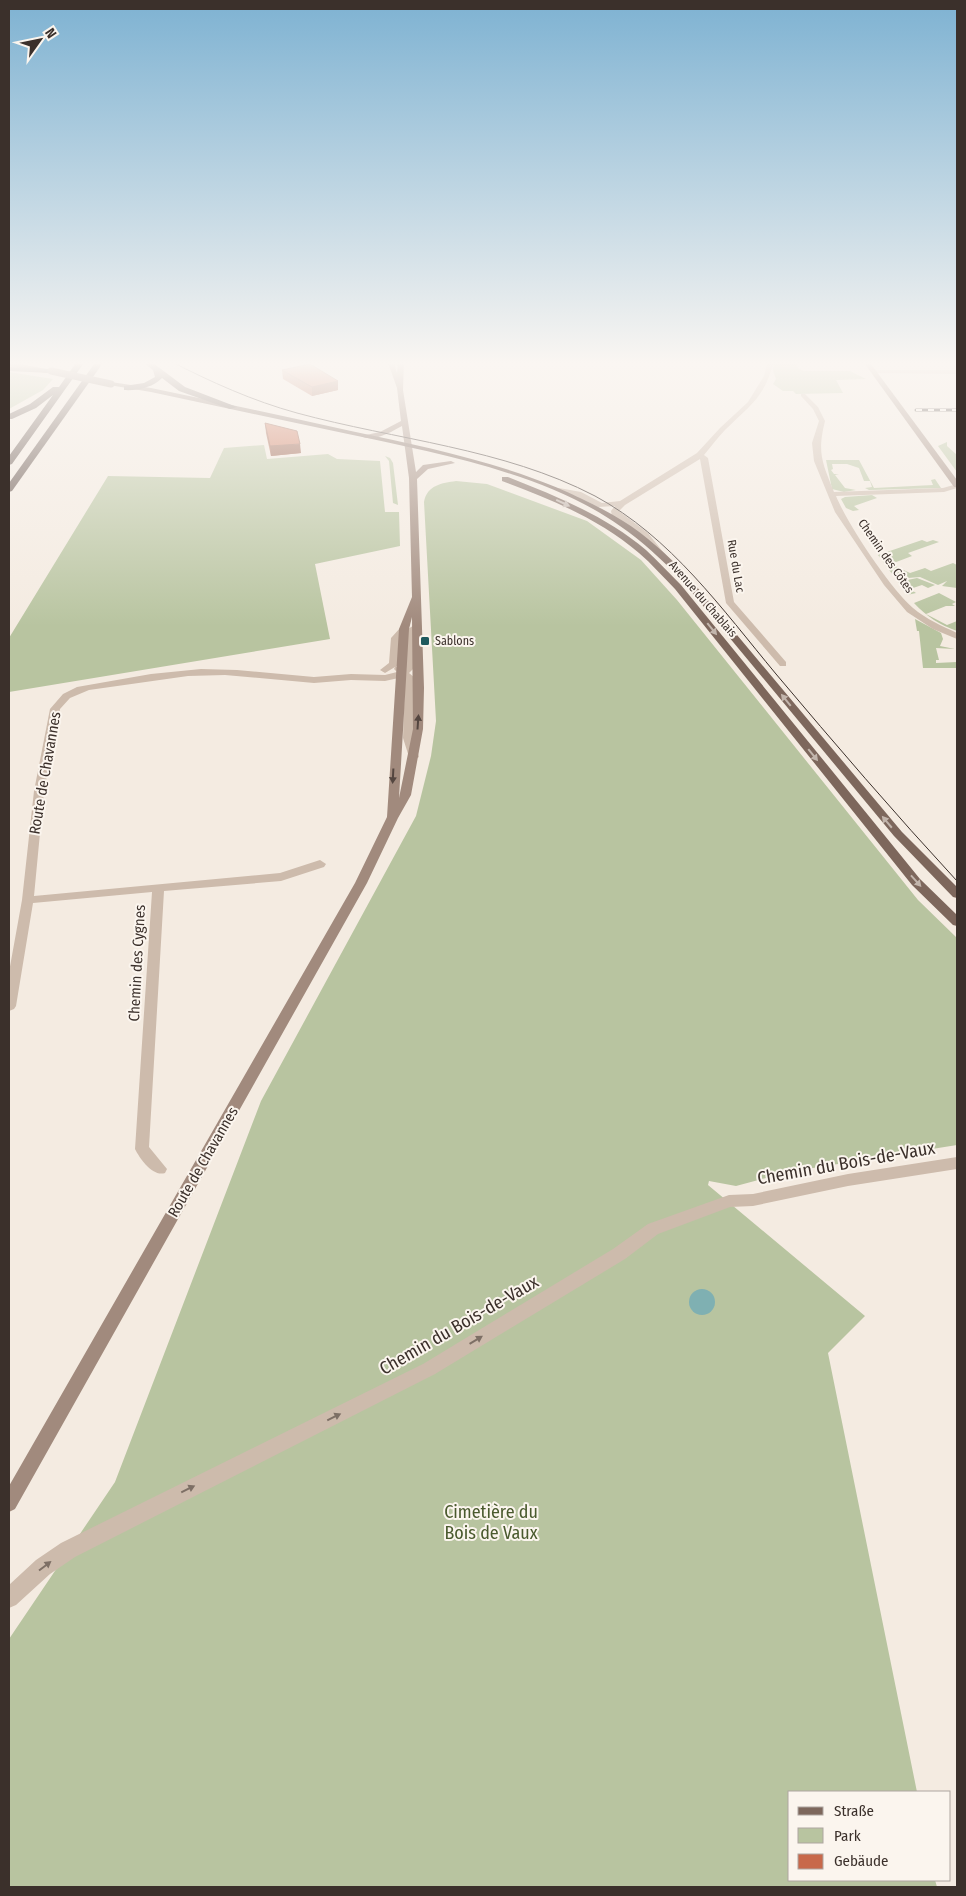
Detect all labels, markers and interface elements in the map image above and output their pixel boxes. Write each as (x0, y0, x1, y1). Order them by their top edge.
north arrow (15, 15, 65, 65)
text: N (41, 25, 60, 41)
one-way arrow (556, 499, 570, 507)
street label: Chemin des Côtes (855, 516, 917, 596)
street label: Rue du Lac (724, 539, 748, 593)
street label: Avenue du Chablais (666, 558, 740, 640)
one-way arrow (706, 622, 717, 635)
place label: Sablons (435, 634, 474, 648)
marker: Sablons (419, 635, 431, 647)
one-way arrow (781, 693, 792, 706)
street label: Route de Chavannes (25, 710, 65, 836)
one-way arrow (415, 714, 423, 730)
one-way arrow (808, 749, 819, 762)
one-way arrow (389, 768, 397, 784)
one-way arrow (881, 815, 892, 828)
one-way arrow (911, 875, 922, 888)
street label: Chemin des Cygnes (125, 904, 149, 1022)
street label: Route de Chavannes (164, 1104, 242, 1220)
street label: Chemin du Bois-de-Vaux (755, 1137, 937, 1189)
street label: Chemin du Bois-de-Vaux (376, 1270, 543, 1380)
one-way arrow (470, 1336, 483, 1345)
one-way arrow (326, 1413, 341, 1421)
one-way arrow (181, 1485, 195, 1493)
park label: Cimetière du Bois de Vaux (444, 1501, 538, 1544)
one-way arrow (38, 1561, 52, 1571)
legend (788, 1791, 951, 1881)
text: Straße (834, 1802, 874, 1820)
text: Park (834, 1827, 861, 1845)
text: Gebäude (834, 1852, 889, 1870)

